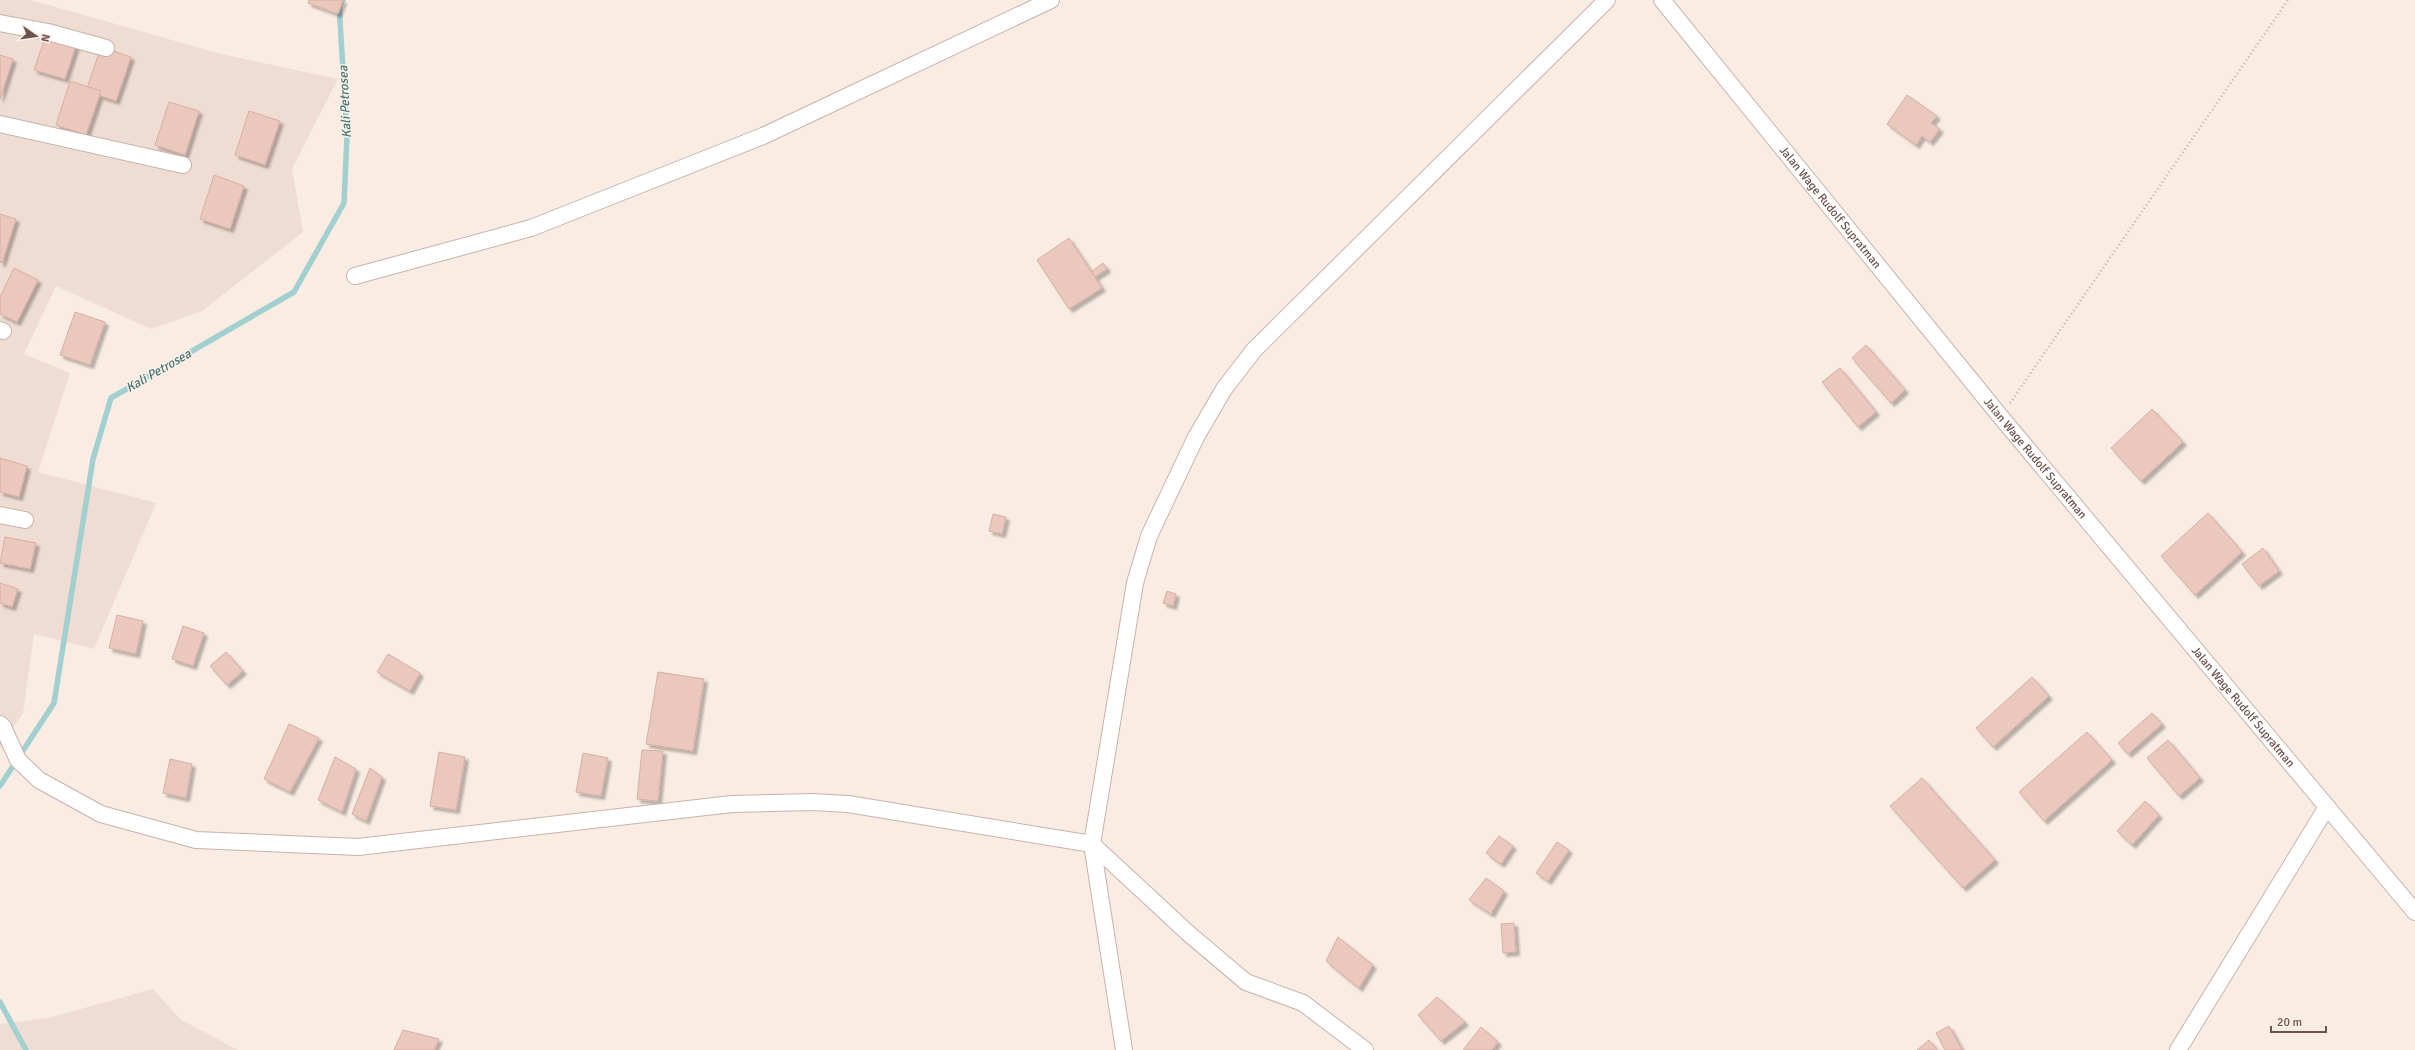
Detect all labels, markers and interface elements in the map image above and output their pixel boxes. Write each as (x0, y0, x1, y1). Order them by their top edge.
north arrow (16, 16, 56, 56)
text: N (38, 33, 52, 43)
water label: Kali Petrosea (335, 65, 355, 139)
street label: Jalan Wage Rudolf Supratman (1776, 143, 1884, 272)
water label: Kali Petrosea (123, 346, 194, 396)
street label: Jalan Wage Rudolf Supratman (1980, 395, 2090, 522)
street label: Jalan Wage Rudolf Supratman (2188, 643, 2298, 771)
scale bar (2271, 1008, 2326, 1034)
text: 20 m (2277, 1015, 2302, 1030)

